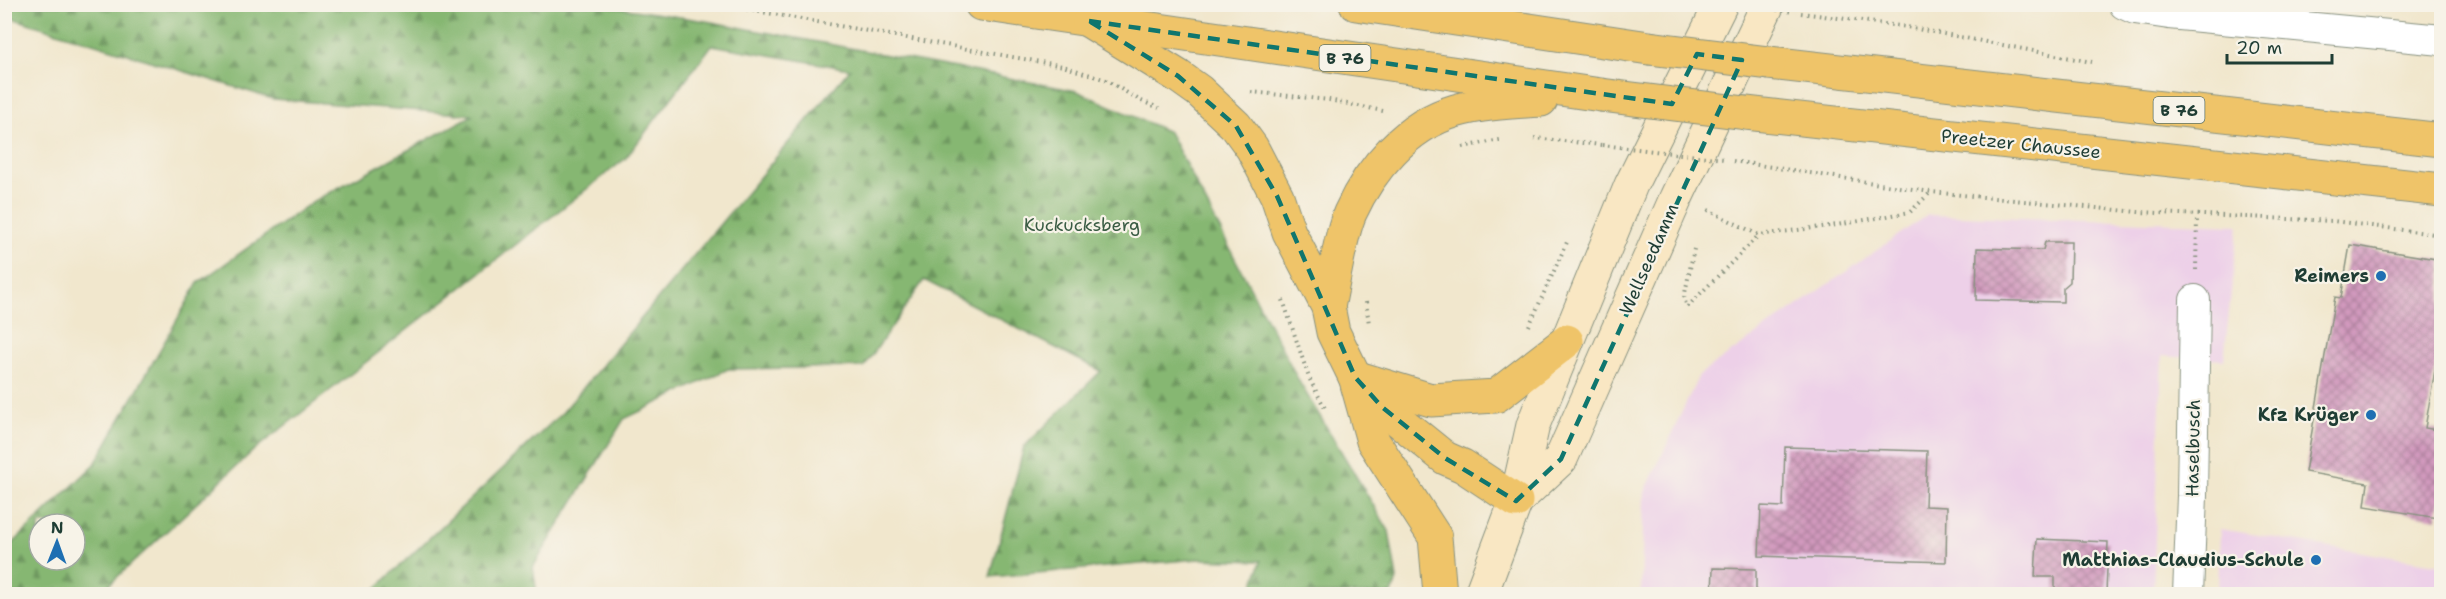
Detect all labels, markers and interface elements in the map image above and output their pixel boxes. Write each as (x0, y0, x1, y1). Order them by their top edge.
scale bar (2227, 27, 2332, 65)
text: 20 m (2236, 36, 2282, 60)
road number: B 76 (1320, 45, 1370, 71)
road number: B 76 (2154, 97, 2204, 123)
street label: Preetzer Chaussee (1940, 124, 2102, 164)
street label: Wellseedamm (1614, 199, 1684, 319)
park label: Kuckucksberg (1024, 213, 1140, 237)
place label: Reimers (2294, 264, 2369, 288)
marker: Reimers (2374, 269, 2388, 283)
street label: Haselbusch (2180, 399, 2206, 497)
place label: Kfz Krüger (2258, 403, 2359, 427)
marker: Kfz Krüger (2364, 408, 2378, 422)
north arrow (27, 512, 87, 572)
text: N (51, 517, 64, 538)
place label: Matthias-Claudius-Schule (2062, 548, 2304, 572)
marker: Matthias-Claudius-Schule (2309, 553, 2323, 567)

